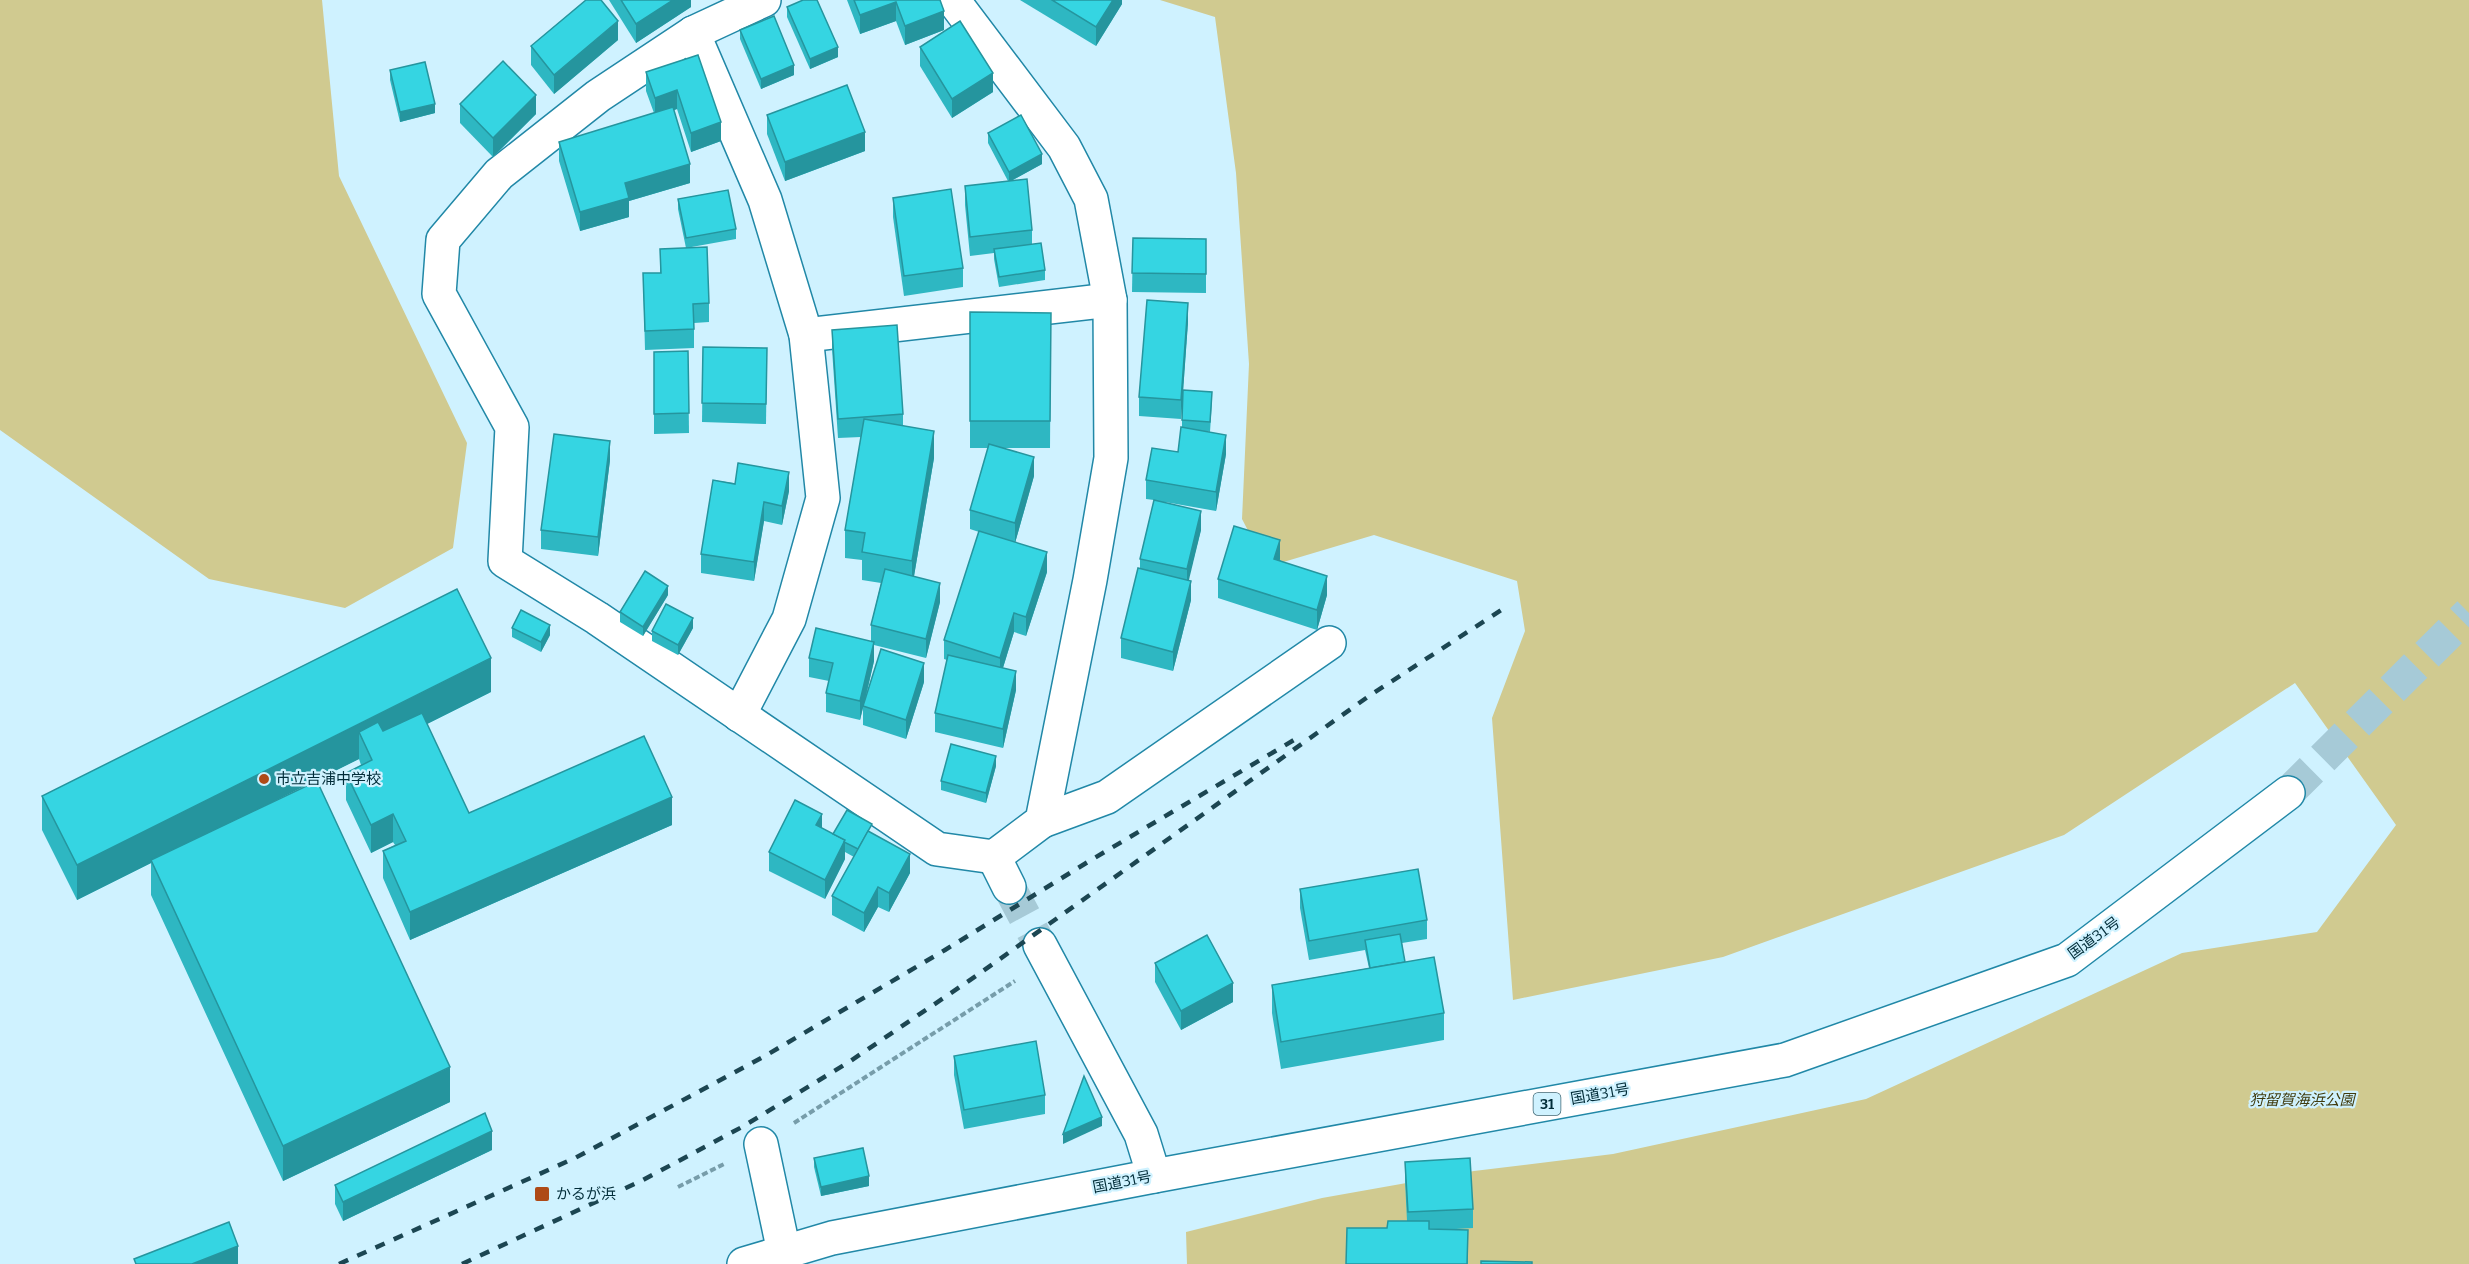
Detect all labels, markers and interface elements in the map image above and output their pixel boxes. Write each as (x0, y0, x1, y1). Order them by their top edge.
place label: 市立吉浦中学校 (276, 770, 381, 788)
marker: 市立吉浦中学校 (257, 772, 271, 786)
street label: 国道31号 (2065, 913, 2123, 963)
street label: 国道31号 (1569, 1080, 1631, 1108)
park label: 狩留賀海浜公園 (2249, 1091, 2356, 1109)
road number: 31 (1534, 1093, 1560, 1115)
street label: 国道31号 (1091, 1167, 1153, 1197)
marker: かるが浜 (533, 1185, 551, 1203)
place label: かるが浜 (556, 1185, 616, 1203)

